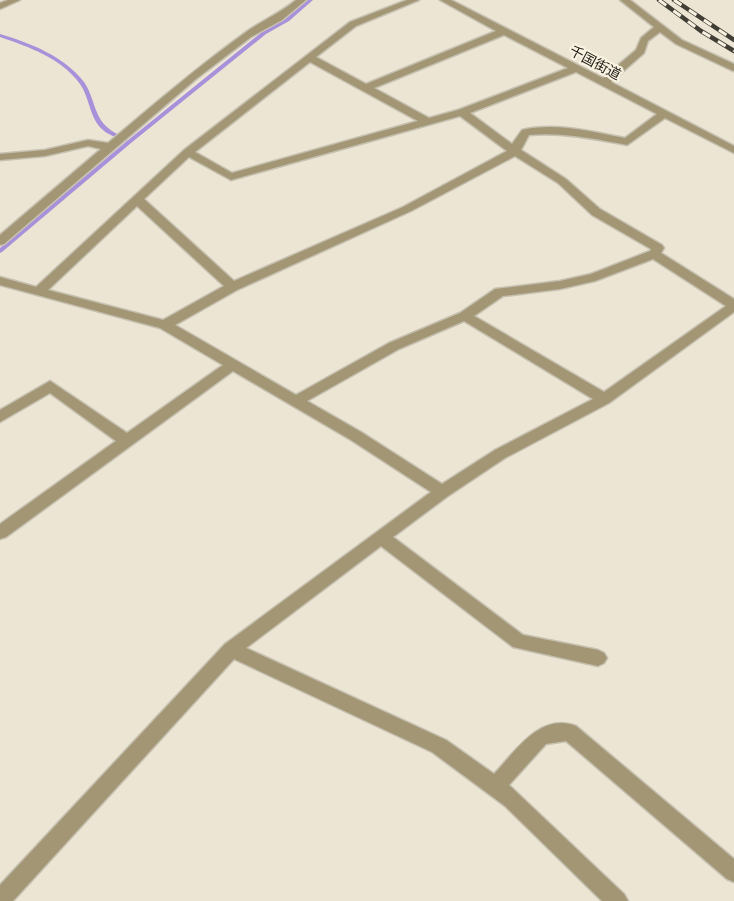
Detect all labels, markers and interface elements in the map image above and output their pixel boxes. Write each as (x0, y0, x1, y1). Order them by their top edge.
street label: 千国街道 (566, 42, 624, 84)

